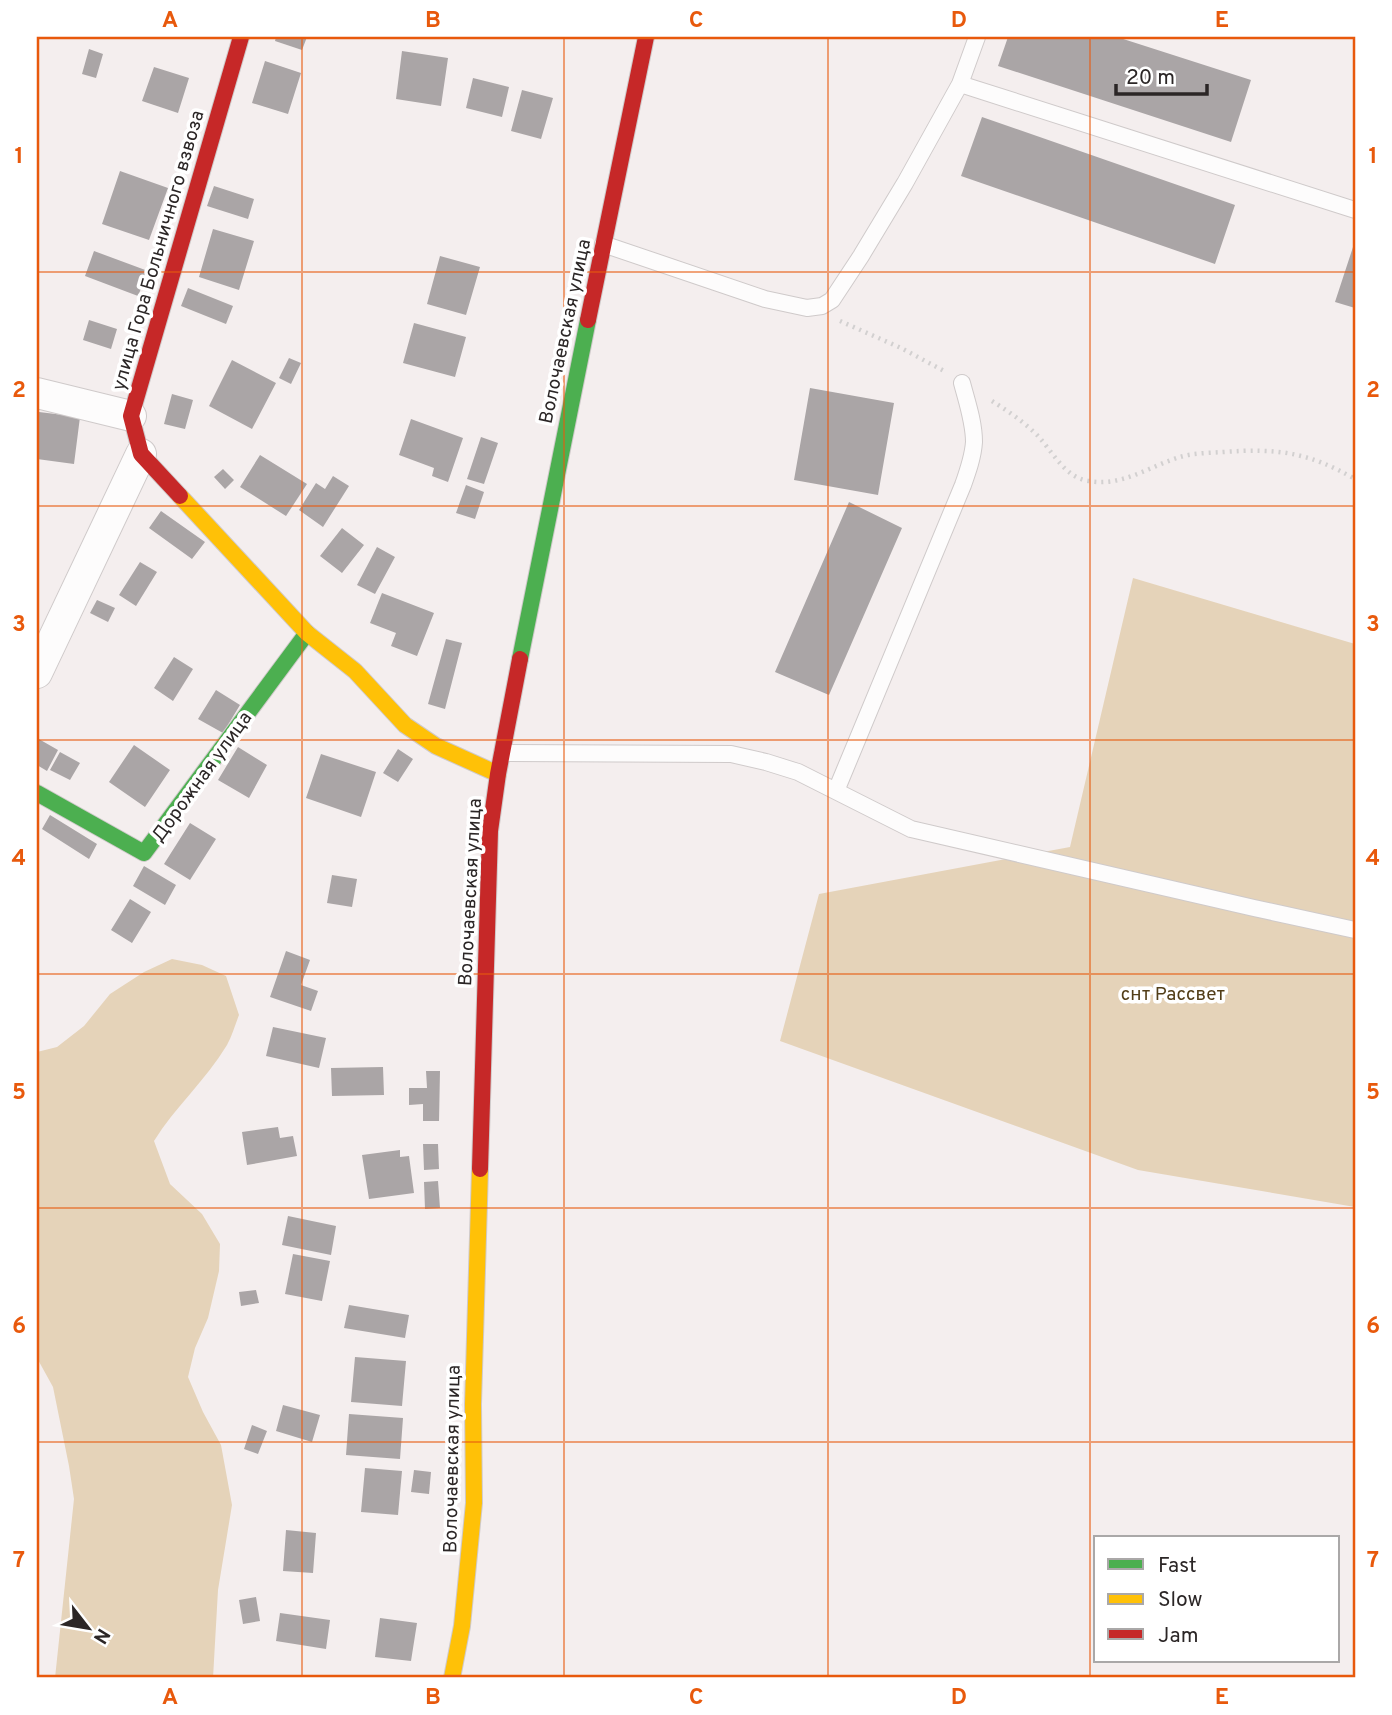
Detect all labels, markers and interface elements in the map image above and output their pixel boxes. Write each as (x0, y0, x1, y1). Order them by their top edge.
text: A (162, 7, 178, 36)
text: B (425, 7, 441, 36)
text: C (689, 7, 703, 36)
text: D (951, 7, 967, 36)
text: E (1215, 7, 1229, 36)
scale bar (1116, 52, 1206, 96)
text: 20 m (1126, 65, 1175, 92)
street label: улица Гора Больничного взвоза (107, 108, 210, 393)
text: 1 (14, 143, 24, 172)
text: 1 (1368, 143, 1378, 172)
street label: Волочаевская улица (535, 237, 597, 426)
text: 2 (12, 377, 26, 406)
text: 2 (1366, 377, 1380, 406)
text: 3 (12, 611, 26, 640)
text: 3 (1366, 611, 1380, 640)
street label: Дорожная улица (147, 707, 258, 847)
street label: Волочаевская улица (454, 798, 488, 987)
text: 4 (12, 845, 26, 874)
text: 4 (1366, 845, 1380, 874)
park label: снт Рассвет (1121, 983, 1226, 1007)
text: 5 (12, 1079, 26, 1108)
text: 5 (1366, 1079, 1380, 1108)
text: 6 (12, 1313, 26, 1342)
text: 6 (1366, 1313, 1380, 1342)
street label: Волочаевская улица (439, 1365, 467, 1553)
legend (1094, 1536, 1340, 1662)
text: 7 (13, 1547, 25, 1576)
text: 7 (1367, 1547, 1379, 1576)
text: Fast (1158, 1553, 1197, 1580)
text: Slow (1158, 1587, 1203, 1614)
north arrow (52, 1592, 122, 1662)
text: Jam (1158, 1623, 1199, 1650)
text: N (87, 1624, 115, 1648)
text: A (162, 1684, 178, 1713)
text: B (425, 1684, 441, 1713)
text: C (689, 1684, 703, 1713)
text: D (951, 1684, 967, 1713)
text: E (1215, 1684, 1229, 1713)

